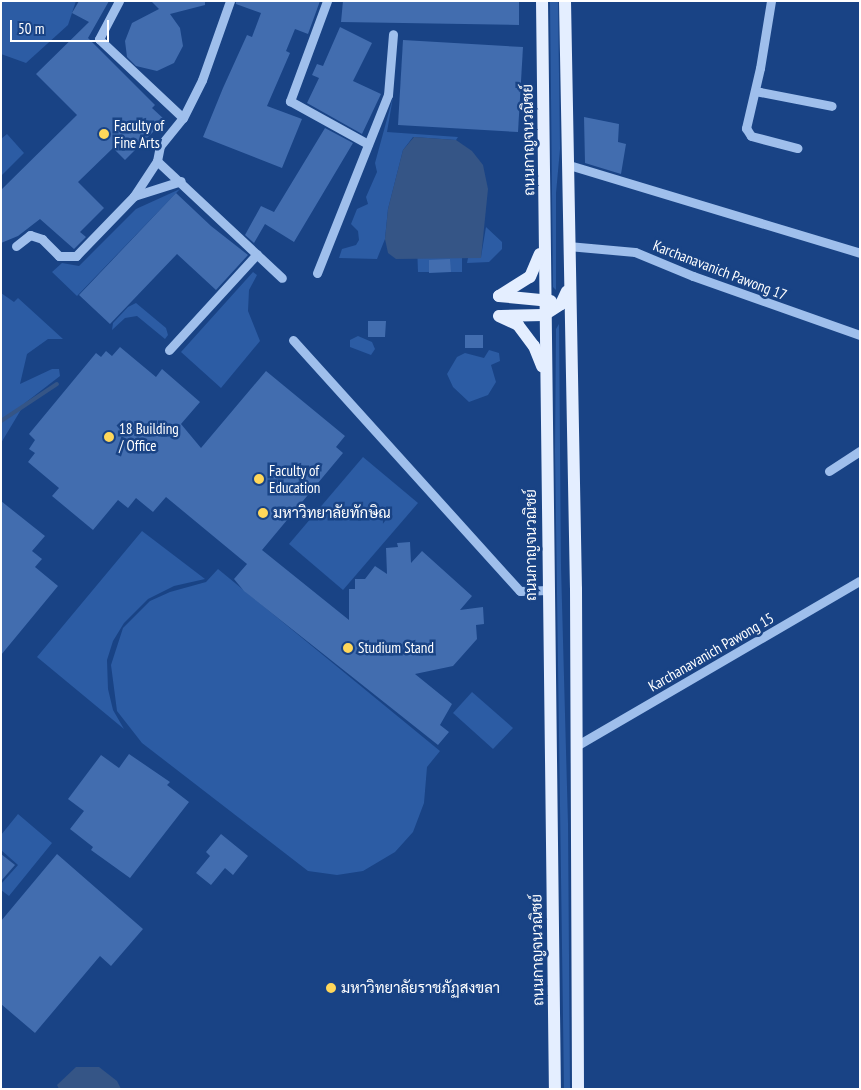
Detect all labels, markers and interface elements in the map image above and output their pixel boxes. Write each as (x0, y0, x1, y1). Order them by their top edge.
scale bar (12, 10, 111, 42)
text: 50 m (18, 19, 44, 38)
street label: ถนนกาญจนวณิชย์ (518, 84, 538, 196)
place label: Faculty of Fine Arts (114, 116, 165, 151)
marker: Faculty of Fine Arts (98, 128, 110, 140)
street label: Karchanavanich Pawong 17 (651, 236, 789, 304)
place label: 18 Building / Office (119, 419, 179, 454)
marker: 18 Building / Office (103, 431, 115, 443)
place label: Faculty of Education (269, 461, 320, 496)
marker: Faculty of Education (253, 473, 265, 485)
street label: ถนนกาญจนวณิชย์ (522, 489, 540, 601)
place label: มหาวิทยาลัยทักษิณ (273, 504, 391, 522)
marker: มหาวิทยาลัยทักษิณ (257, 507, 269, 519)
street label: Karchanavanich Pawong 15 (645, 609, 777, 695)
place label: Studium Stand (358, 639, 434, 657)
marker: Studium Stand (342, 642, 354, 654)
street label: ถนนกาญจนวณิชย์ (527, 894, 547, 1006)
place label: มหาวิทยาลัยราชภัฏสงขลา (341, 979, 500, 997)
marker: มหาวิทยาลัยราชภัฏสงขลา (325, 982, 337, 994)

